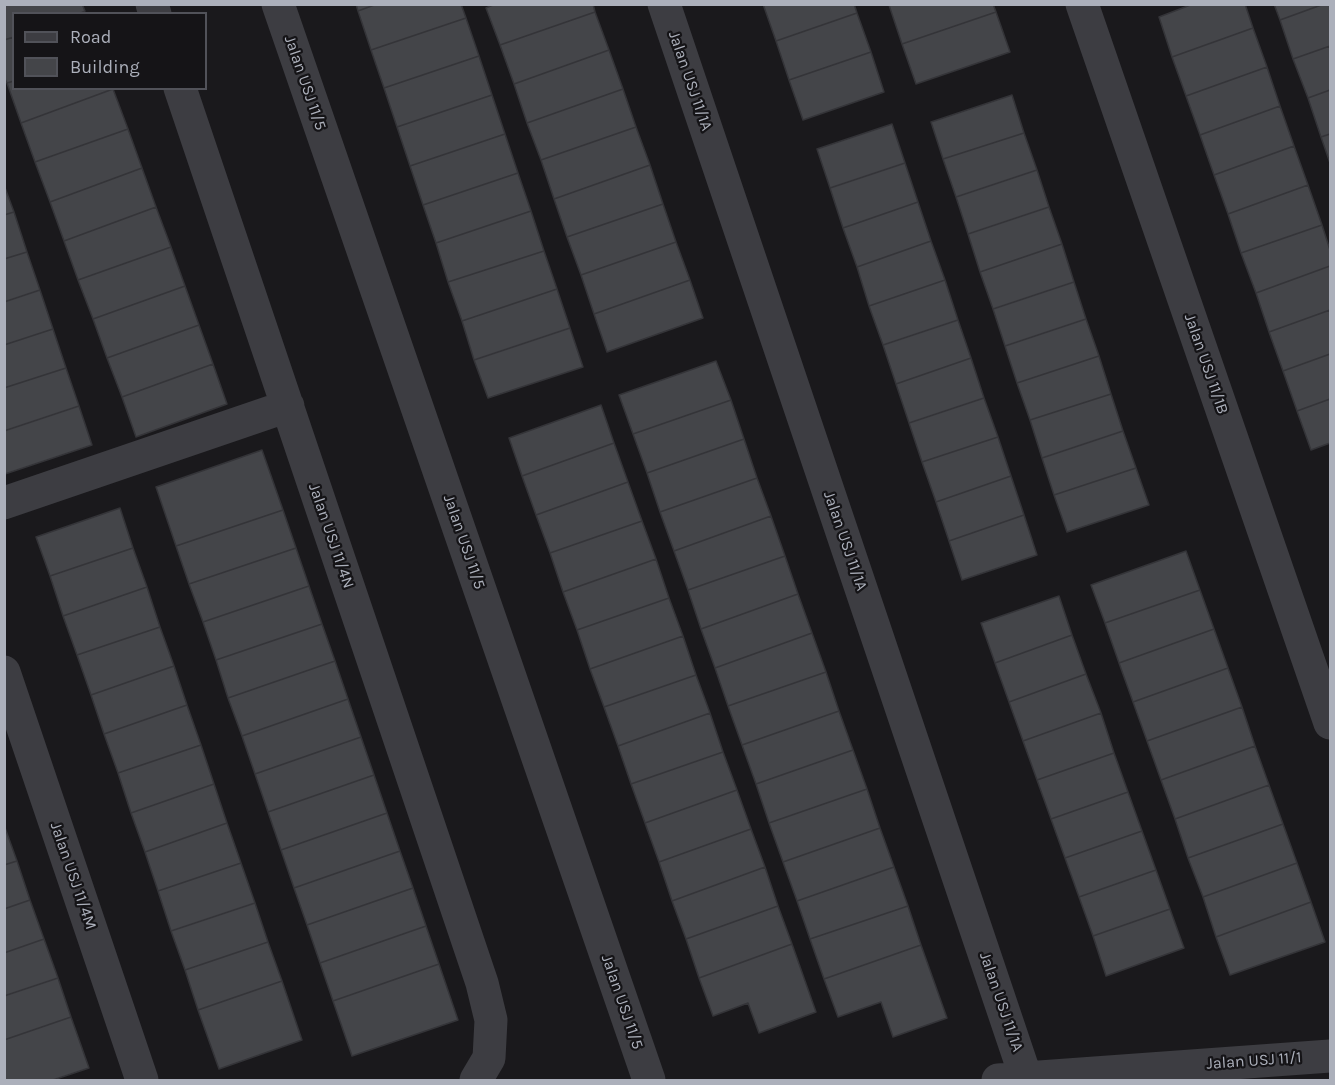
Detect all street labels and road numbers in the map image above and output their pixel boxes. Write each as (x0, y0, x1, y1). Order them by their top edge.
street label: Jalan USJ 11/1A (664, 29, 716, 133)
street label: Jalan USJ 11/5 (280, 33, 330, 133)
street label: Jalan USJ 11/1B (1180, 311, 1232, 417)
street label: Jalan USJ 11/4N (304, 481, 358, 591)
street label: Jalan USJ 11/1A (819, 489, 871, 593)
street label: Jalan USJ 11/5 (439, 492, 489, 592)
street label: Jalan USJ 11/4M (46, 820, 100, 932)
street label: Jalan USJ 11/1A (975, 950, 1027, 1054)
street label: Jalan USJ 11/5 (597, 952, 647, 1052)
street label: Jalan USJ 11/1 (1206, 1048, 1302, 1074)

